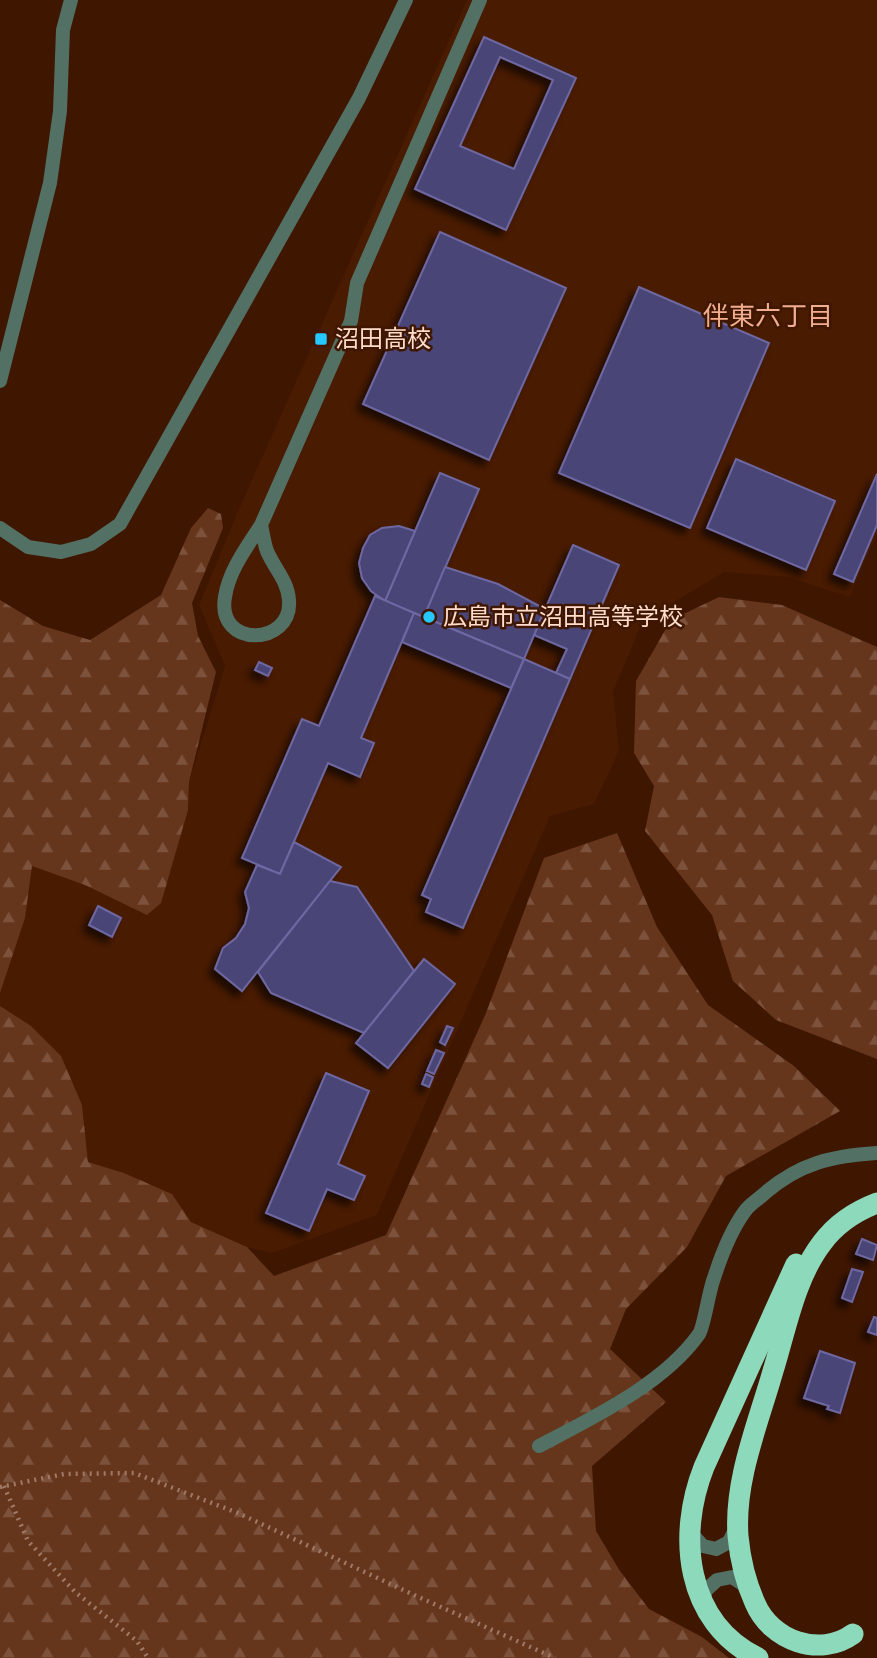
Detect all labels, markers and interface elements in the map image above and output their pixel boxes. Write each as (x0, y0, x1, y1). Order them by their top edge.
district label: 伴東六丁目 (703, 299, 833, 331)
place label: 沼田高校 (335, 323, 431, 352)
marker: 沼田高校 (313, 331, 329, 347)
place label: 広島市立沼田高等学校 (443, 601, 683, 630)
marker: 広島市立沼田高等学校 (421, 609, 437, 625)

